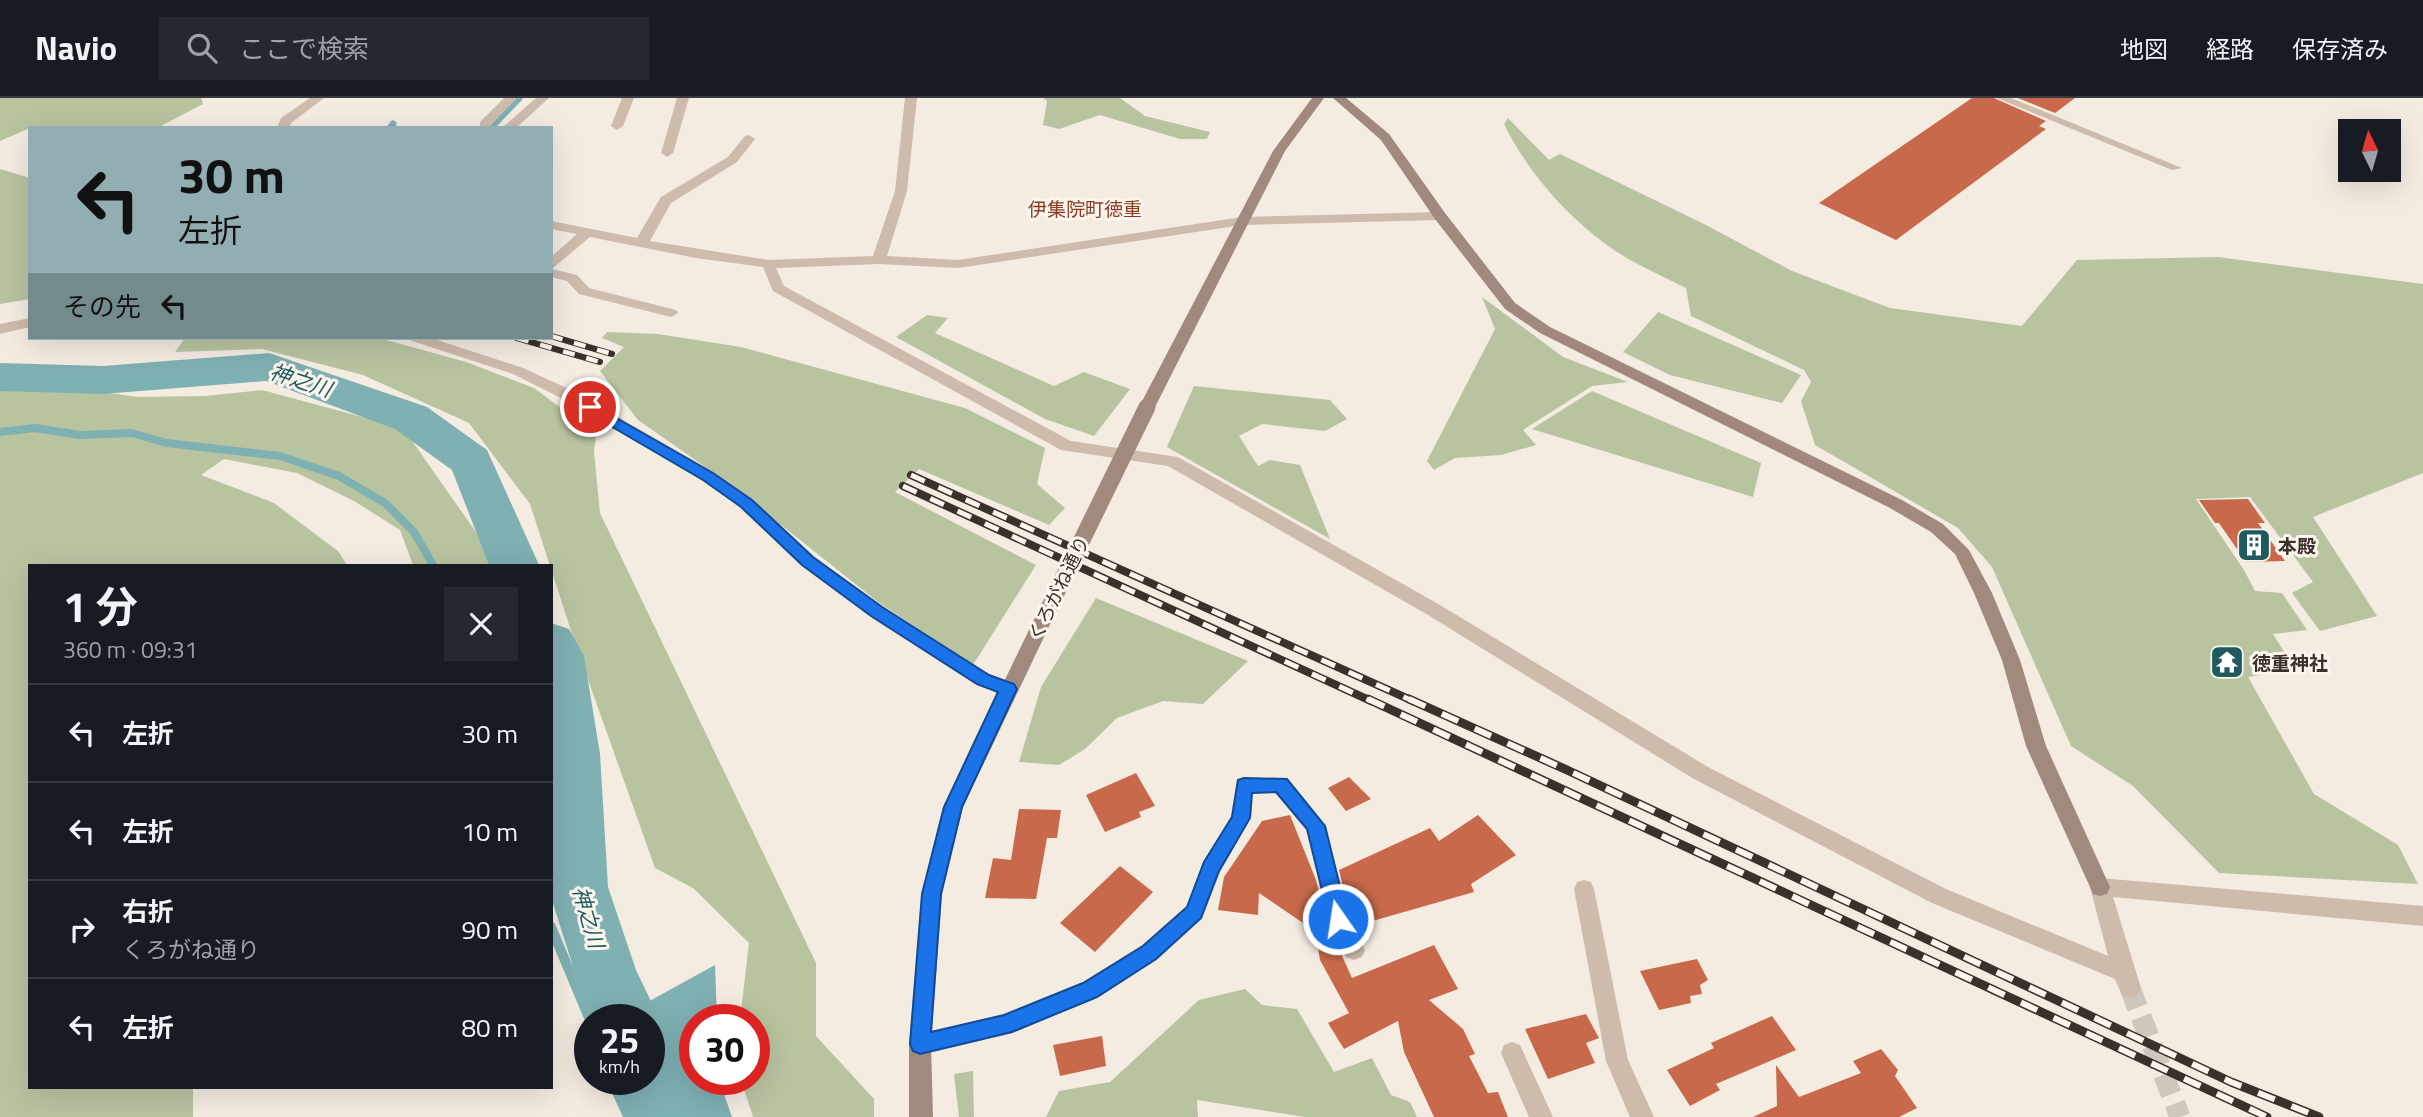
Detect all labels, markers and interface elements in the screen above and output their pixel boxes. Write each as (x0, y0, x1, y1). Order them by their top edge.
search box (159, 17, 649, 80)
text: Navio (35, 23, 117, 73)
icon: search (183, 29, 221, 67)
text: ここで検索 (239, 29, 369, 68)
text: 地図 (2120, 31, 2168, 67)
text: 経路 (2206, 31, 2254, 67)
text: 保存済み (2292, 31, 2388, 67)
north arrow (2338, 119, 2401, 182)
map controls (2338, 119, 2401, 182)
text: 30 m (178, 137, 285, 212)
icon: left (63, 154, 154, 245)
district label: 伊集院町徳重 (1028, 194, 1142, 223)
text: 左折 (178, 206, 242, 254)
text: その先 (63, 287, 141, 326)
icon: left (155, 287, 193, 325)
water label: 神之川 (266, 355, 338, 406)
pin (560, 377, 620, 437)
icon: arrive (571, 388, 609, 426)
building icon: 本殿 (2235, 526, 2273, 564)
street label: くろがね通り (1020, 530, 1096, 646)
place label: 本殿 (2278, 531, 2316, 560)
text: 1 分 (63, 574, 138, 638)
button: close (444, 587, 518, 661)
text: 360 m · 09:31 (63, 632, 198, 667)
temple icon: 徳重神社 (2208, 643, 2246, 681)
place label: 徳重神社 (2252, 648, 2328, 677)
icon: left (63, 714, 101, 752)
text: 左折 (122, 714, 174, 753)
text: 30 m (461, 714, 518, 753)
icon: left (63, 812, 101, 850)
text: 左折 (122, 812, 174, 851)
text: 10 m (461, 812, 518, 851)
water label: 神之川 (565, 882, 614, 954)
position arrow (1301, 882, 1375, 956)
text: 右折 (122, 892, 174, 931)
icon: right (63, 910, 101, 948)
text: 90 m (461, 910, 518, 949)
text: くろがね通り (122, 932, 260, 967)
speed limit sign: 30 (679, 1004, 770, 1095)
icon: left (63, 1008, 101, 1046)
text: 左折 (122, 1008, 174, 1047)
text: 80 m (461, 1008, 518, 1047)
text: 25 (600, 1013, 639, 1067)
text: km/h (599, 1053, 640, 1080)

